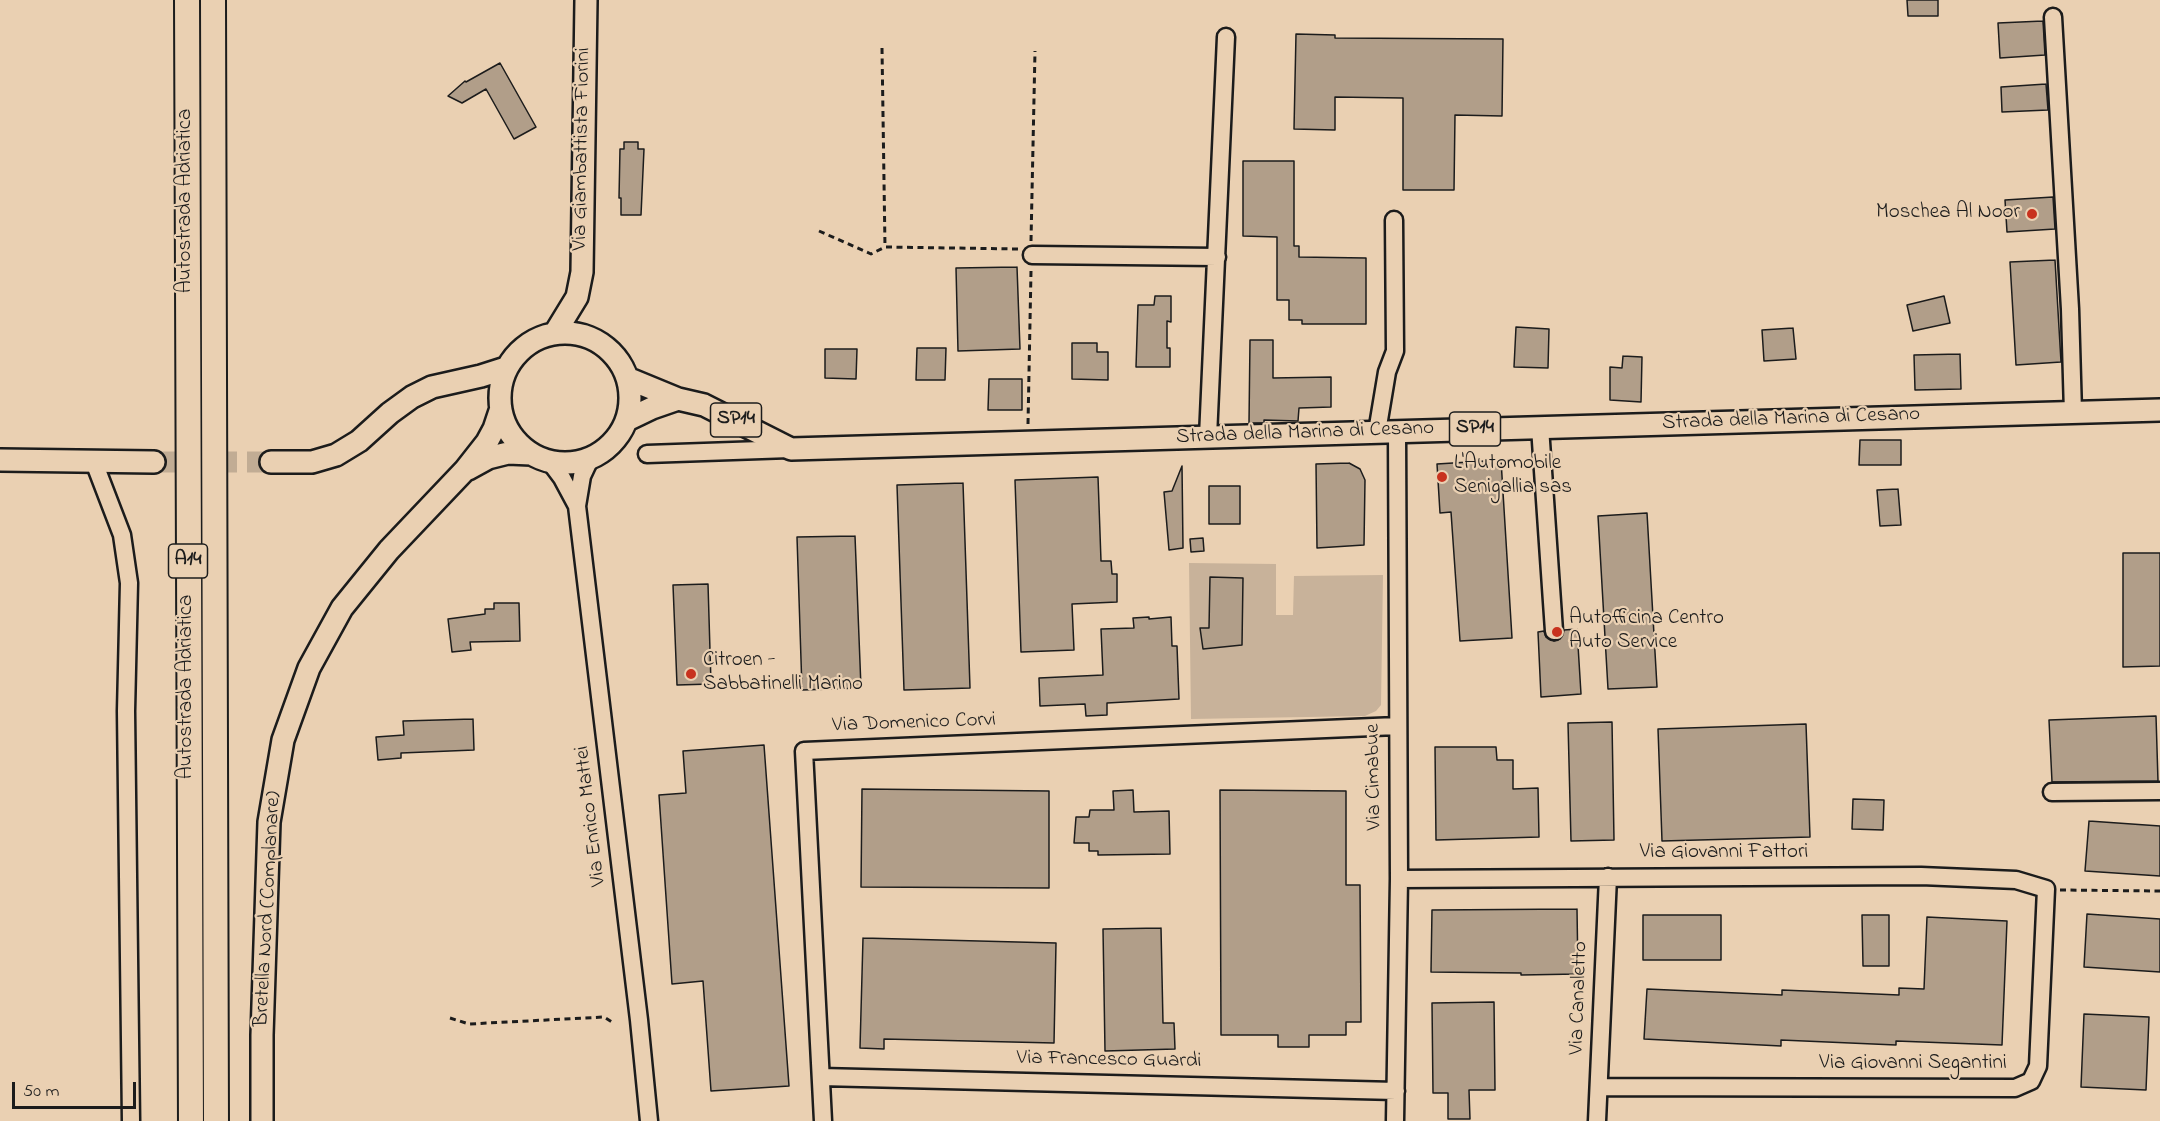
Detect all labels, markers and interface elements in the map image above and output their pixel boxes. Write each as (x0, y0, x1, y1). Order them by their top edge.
street label: Via Giambattista Fiorini (569, 47, 597, 251)
street label: Autostrada Adriatica (174, 109, 200, 293)
place label: Moschea Al Noor (1876, 201, 2020, 227)
marker: Moschea Al Noor (2025, 207, 2039, 221)
road number: SP14 (710, 403, 762, 437)
street label: Strada della Marina di Cesano (1662, 403, 1920, 437)
road number: SP14 (1450, 412, 1500, 446)
street label: Strada della Marina di Cesano (1176, 417, 1434, 451)
place label: L'Automobile Senigallia sas (1454, 452, 1572, 502)
marker: L'Automobile Senigallia sas (1435, 470, 1449, 484)
road number: A14 (168, 544, 207, 578)
street label: Autostrada Adriatica (175, 595, 201, 779)
place label: Autofficina Centro Auto Service (1569, 607, 1724, 657)
marker: Autofficina Centro Auto Service (1550, 625, 1564, 639)
place label: Citroen - Sabbatinelli Marino (703, 649, 863, 699)
marker: Citroen - Sabbatinelli Marino (684, 667, 698, 681)
street label: Via Domenico Corvi (832, 709, 996, 739)
street label: Via Cimabue (1361, 723, 1389, 831)
street label: Via Enrico Mattei (571, 744, 613, 888)
street label: Bretella Nord (Complanare) (250, 791, 288, 1027)
street label: Via Giovanni Fattori (1640, 841, 1808, 867)
street label: Via Canaletto (1565, 941, 1595, 1055)
street label: Via Francesco Guardi (1016, 1047, 1202, 1075)
street label: Via Giovanni Segantini (1819, 1052, 2007, 1078)
scale bar (15, 1070, 140, 1108)
text: 50 m (23, 1079, 60, 1105)

